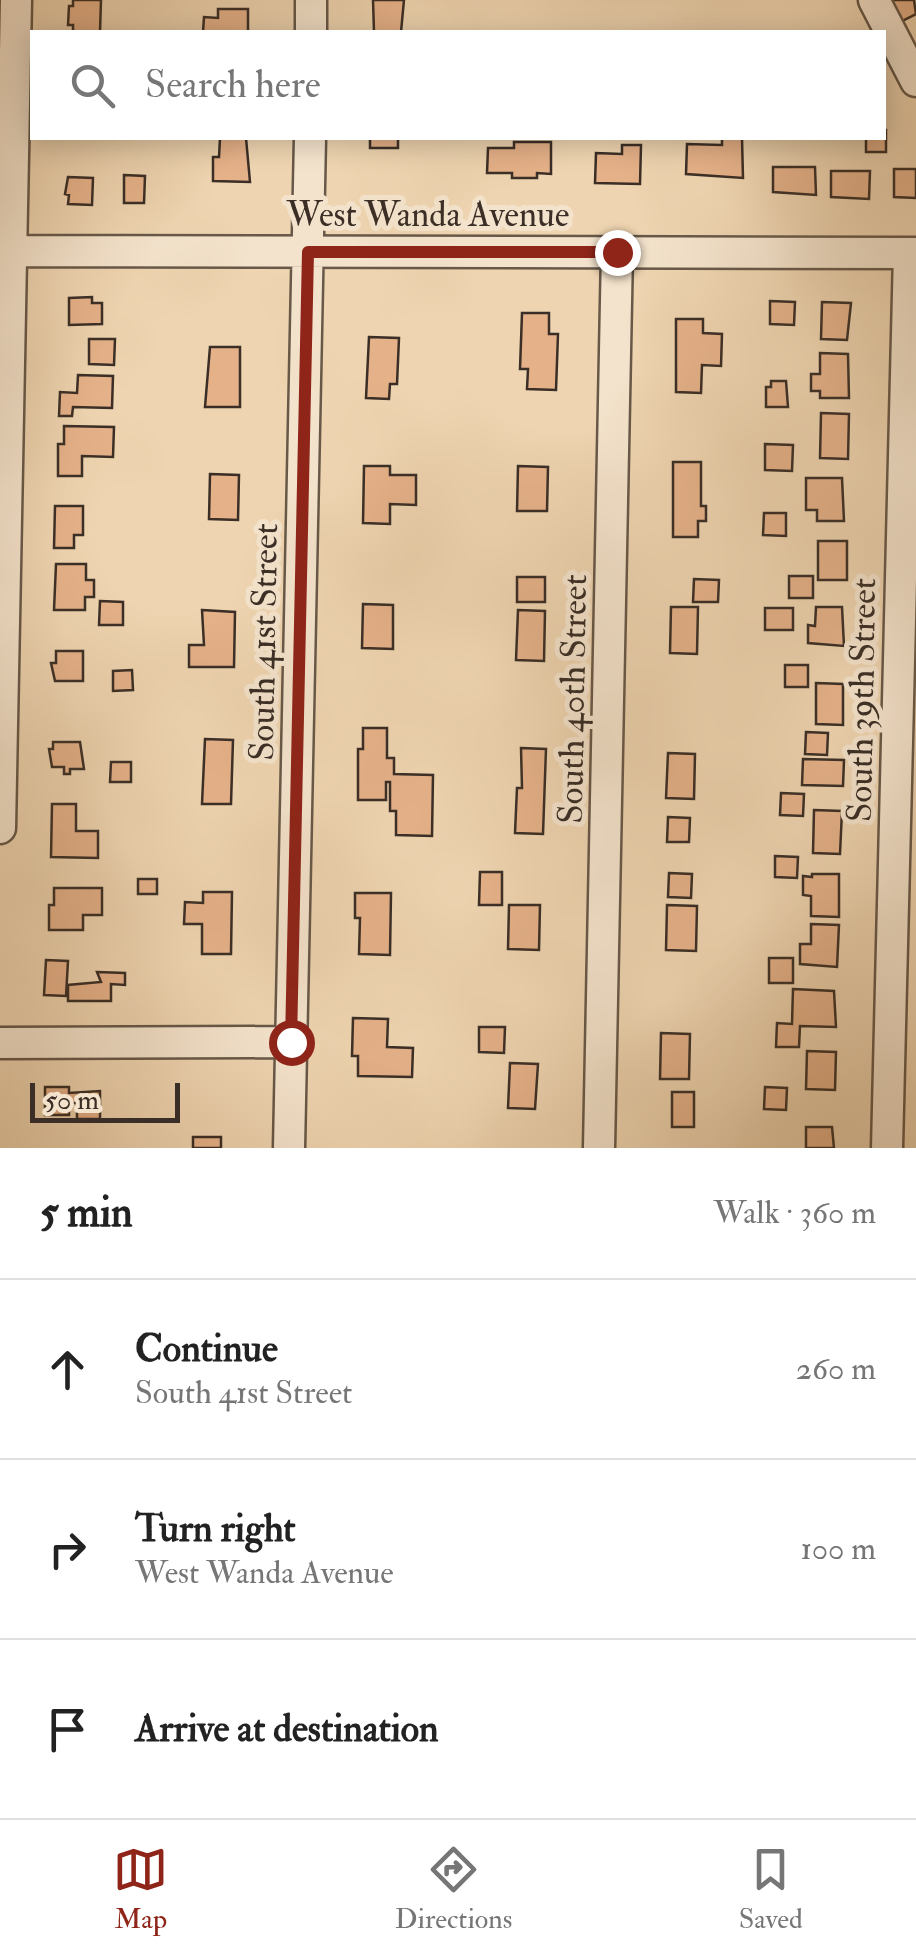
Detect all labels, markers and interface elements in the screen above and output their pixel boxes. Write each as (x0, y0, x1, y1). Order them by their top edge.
search box (30, 30, 886, 140)
icon: search (65, 58, 120, 113)
text: Search here (145, 61, 321, 109)
street label: West Wanda Avenue (286, 193, 570, 237)
route end (595, 230, 641, 276)
street label: South 41st Street (240, 523, 288, 761)
street label: South 40th Street (549, 574, 597, 824)
street label: South 39th Street (838, 578, 886, 822)
route start (269, 1020, 315, 1066)
scale bar (30, 1078, 180, 1122)
text: 50 m (45, 1083, 99, 1118)
text: 5 min (40, 1187, 133, 1239)
text: Walk · 360 m (713, 1193, 876, 1233)
text: Continue (135, 1325, 278, 1373)
icon: ahead (40, 1342, 95, 1397)
text: 260 m (796, 1349, 876, 1389)
text: South 41st Street (135, 1373, 352, 1413)
text: Turn right (135, 1505, 296, 1553)
icon: right (40, 1522, 95, 1577)
text: 100 m (800, 1529, 876, 1569)
text: West Wanda Avenue (135, 1553, 394, 1593)
icon: arrive (40, 1702, 95, 1757)
text: Arrive at destination (135, 1705, 439, 1753)
tab: Map (113, 1842, 168, 1937)
tab: Directions (395, 1842, 512, 1937)
tab: Saved (739, 1842, 803, 1937)

